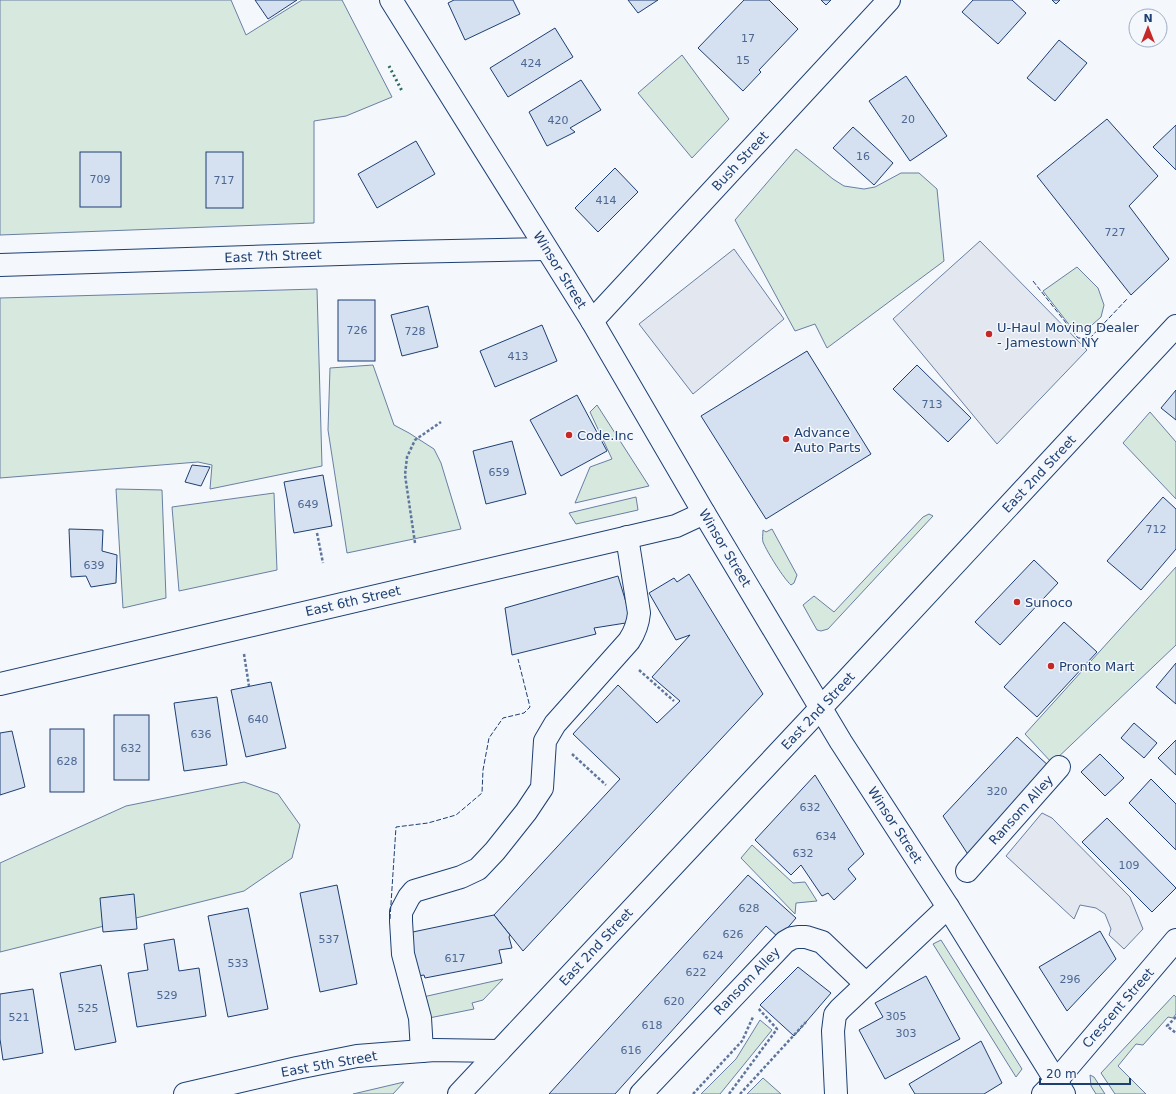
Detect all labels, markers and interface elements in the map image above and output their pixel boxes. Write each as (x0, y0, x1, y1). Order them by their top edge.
north arrow (1128, 8, 1168, 48)
text: N (1143, 12, 1153, 25)
house number: 17 (741, 32, 755, 45)
house number: 15 (736, 54, 750, 67)
house number: 424 (521, 57, 542, 70)
house number: 20 (901, 113, 915, 126)
house number: 420 (548, 114, 569, 127)
street label: Bush Street (709, 128, 771, 194)
house number: 16 (856, 150, 870, 163)
house number: 709 (90, 173, 111, 186)
house number: 717 (214, 174, 235, 187)
house number: 414 (596, 194, 617, 207)
house number: 727 (1105, 226, 1126, 239)
street label: Winsor Street (530, 229, 590, 311)
street label: East 7th Street (224, 247, 322, 265)
place label: U-Haul Moving Dealer - Jamestown NY (997, 320, 1140, 350)
house number: 726 (347, 324, 368, 337)
house number: 728 (405, 325, 426, 338)
marker: U-Haul Moving Dealer - Jamestown NY (984, 329, 994, 339)
house number: 413 (508, 350, 529, 363)
house number: 713 (922, 398, 943, 411)
place label: Advance Auto Parts (794, 425, 861, 455)
place label: Code.Inc (577, 428, 634, 443)
marker: Code.Inc (564, 430, 574, 440)
street label: East 2nd Street (999, 432, 1079, 516)
marker: Advance Auto Parts (781, 434, 791, 444)
house number: 659 (489, 466, 510, 479)
house number: 649 (298, 498, 319, 511)
street label: Winsor Street (696, 506, 754, 590)
house number: 712 (1146, 523, 1167, 536)
house number: 639 (84, 559, 105, 572)
street label: East 6th Street (304, 583, 402, 619)
place label: Sunoco (1025, 595, 1073, 610)
marker: Sunoco (1012, 597, 1022, 607)
place label: Pronto Mart (1059, 659, 1135, 674)
marker: Pronto Mart (1046, 661, 1056, 671)
street label: East 2nd Street (778, 669, 858, 753)
house number: 640 (248, 713, 269, 726)
house number: 636 (191, 728, 212, 741)
house number: 632 (121, 742, 142, 755)
house number: 628 (57, 755, 78, 768)
street label: Ransom Alley (986, 772, 1056, 848)
street label: Winsor Street (865, 784, 925, 866)
house number: 320 (987, 785, 1008, 798)
house number: 632 (800, 801, 821, 814)
house number: 634 (816, 830, 837, 843)
house number: 632 (793, 847, 814, 860)
house number: 109 (1119, 859, 1140, 872)
house number: 628 (739, 902, 760, 915)
street label: East 2nd Street (556, 905, 636, 989)
house number: 626 (723, 928, 744, 941)
house number: 537 (319, 933, 340, 946)
street label: Ransom Alley (711, 944, 783, 1018)
house number: 624 (703, 949, 724, 962)
house number: 617 (445, 952, 466, 965)
house number: 533 (228, 957, 249, 970)
street label: Crescent Street (1079, 965, 1157, 1051)
house number: 622 (686, 966, 707, 979)
house number: 296 (1060, 973, 1081, 986)
house number: 529 (157, 989, 178, 1002)
house number: 620 (664, 995, 685, 1008)
house number: 525 (78, 1002, 99, 1015)
house number: 305 (886, 1010, 907, 1023)
house number: 521 (9, 1011, 30, 1024)
house number: 618 (642, 1019, 663, 1032)
house number: 303 (896, 1027, 917, 1040)
house number: 616 (621, 1044, 642, 1057)
street label: East 5th Street (280, 1048, 378, 1080)
scale bar (1040, 1060, 1130, 1086)
text: 20 m (1046, 1067, 1077, 1081)

